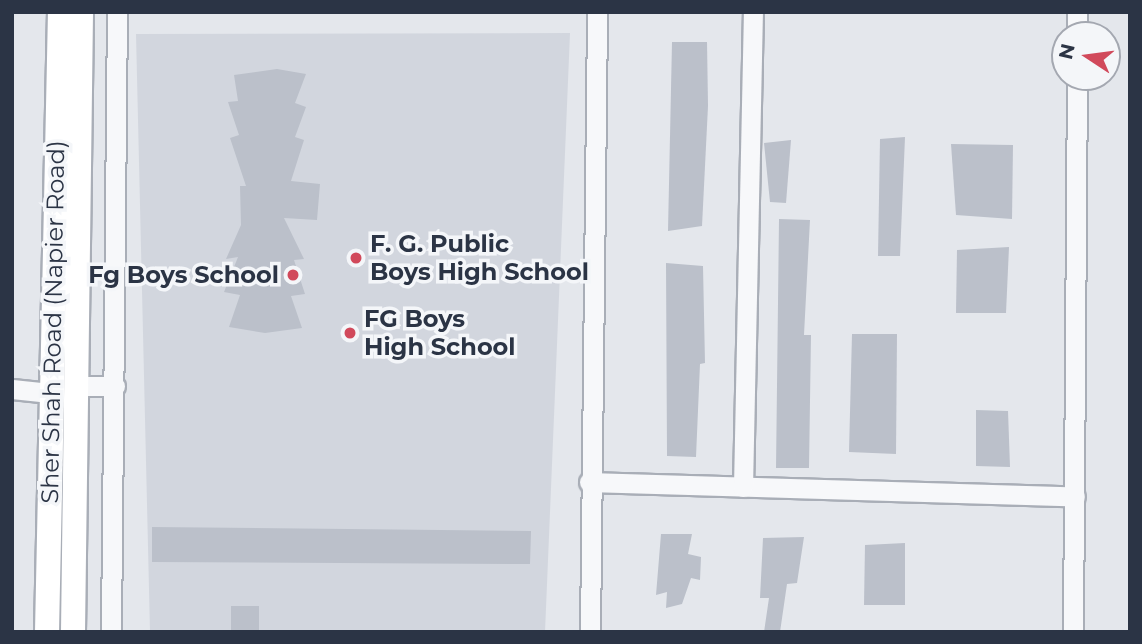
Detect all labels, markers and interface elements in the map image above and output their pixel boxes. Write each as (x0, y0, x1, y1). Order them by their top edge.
north arrow (1051, 21, 1121, 91)
text: N (1054, 42, 1080, 62)
street label: Sher Shah Road (Napier Road) (35, 140, 71, 504)
place label: F. G. Public Boys High School (370, 230, 589, 286)
marker: F. G. Public Boys High School (348, 250, 364, 266)
place label: Fg Boys School (88, 261, 279, 289)
marker: Fg Boys School (285, 267, 301, 283)
place label: FG Boys High School (364, 305, 516, 361)
marker: FG Boys High School (342, 325, 358, 341)

